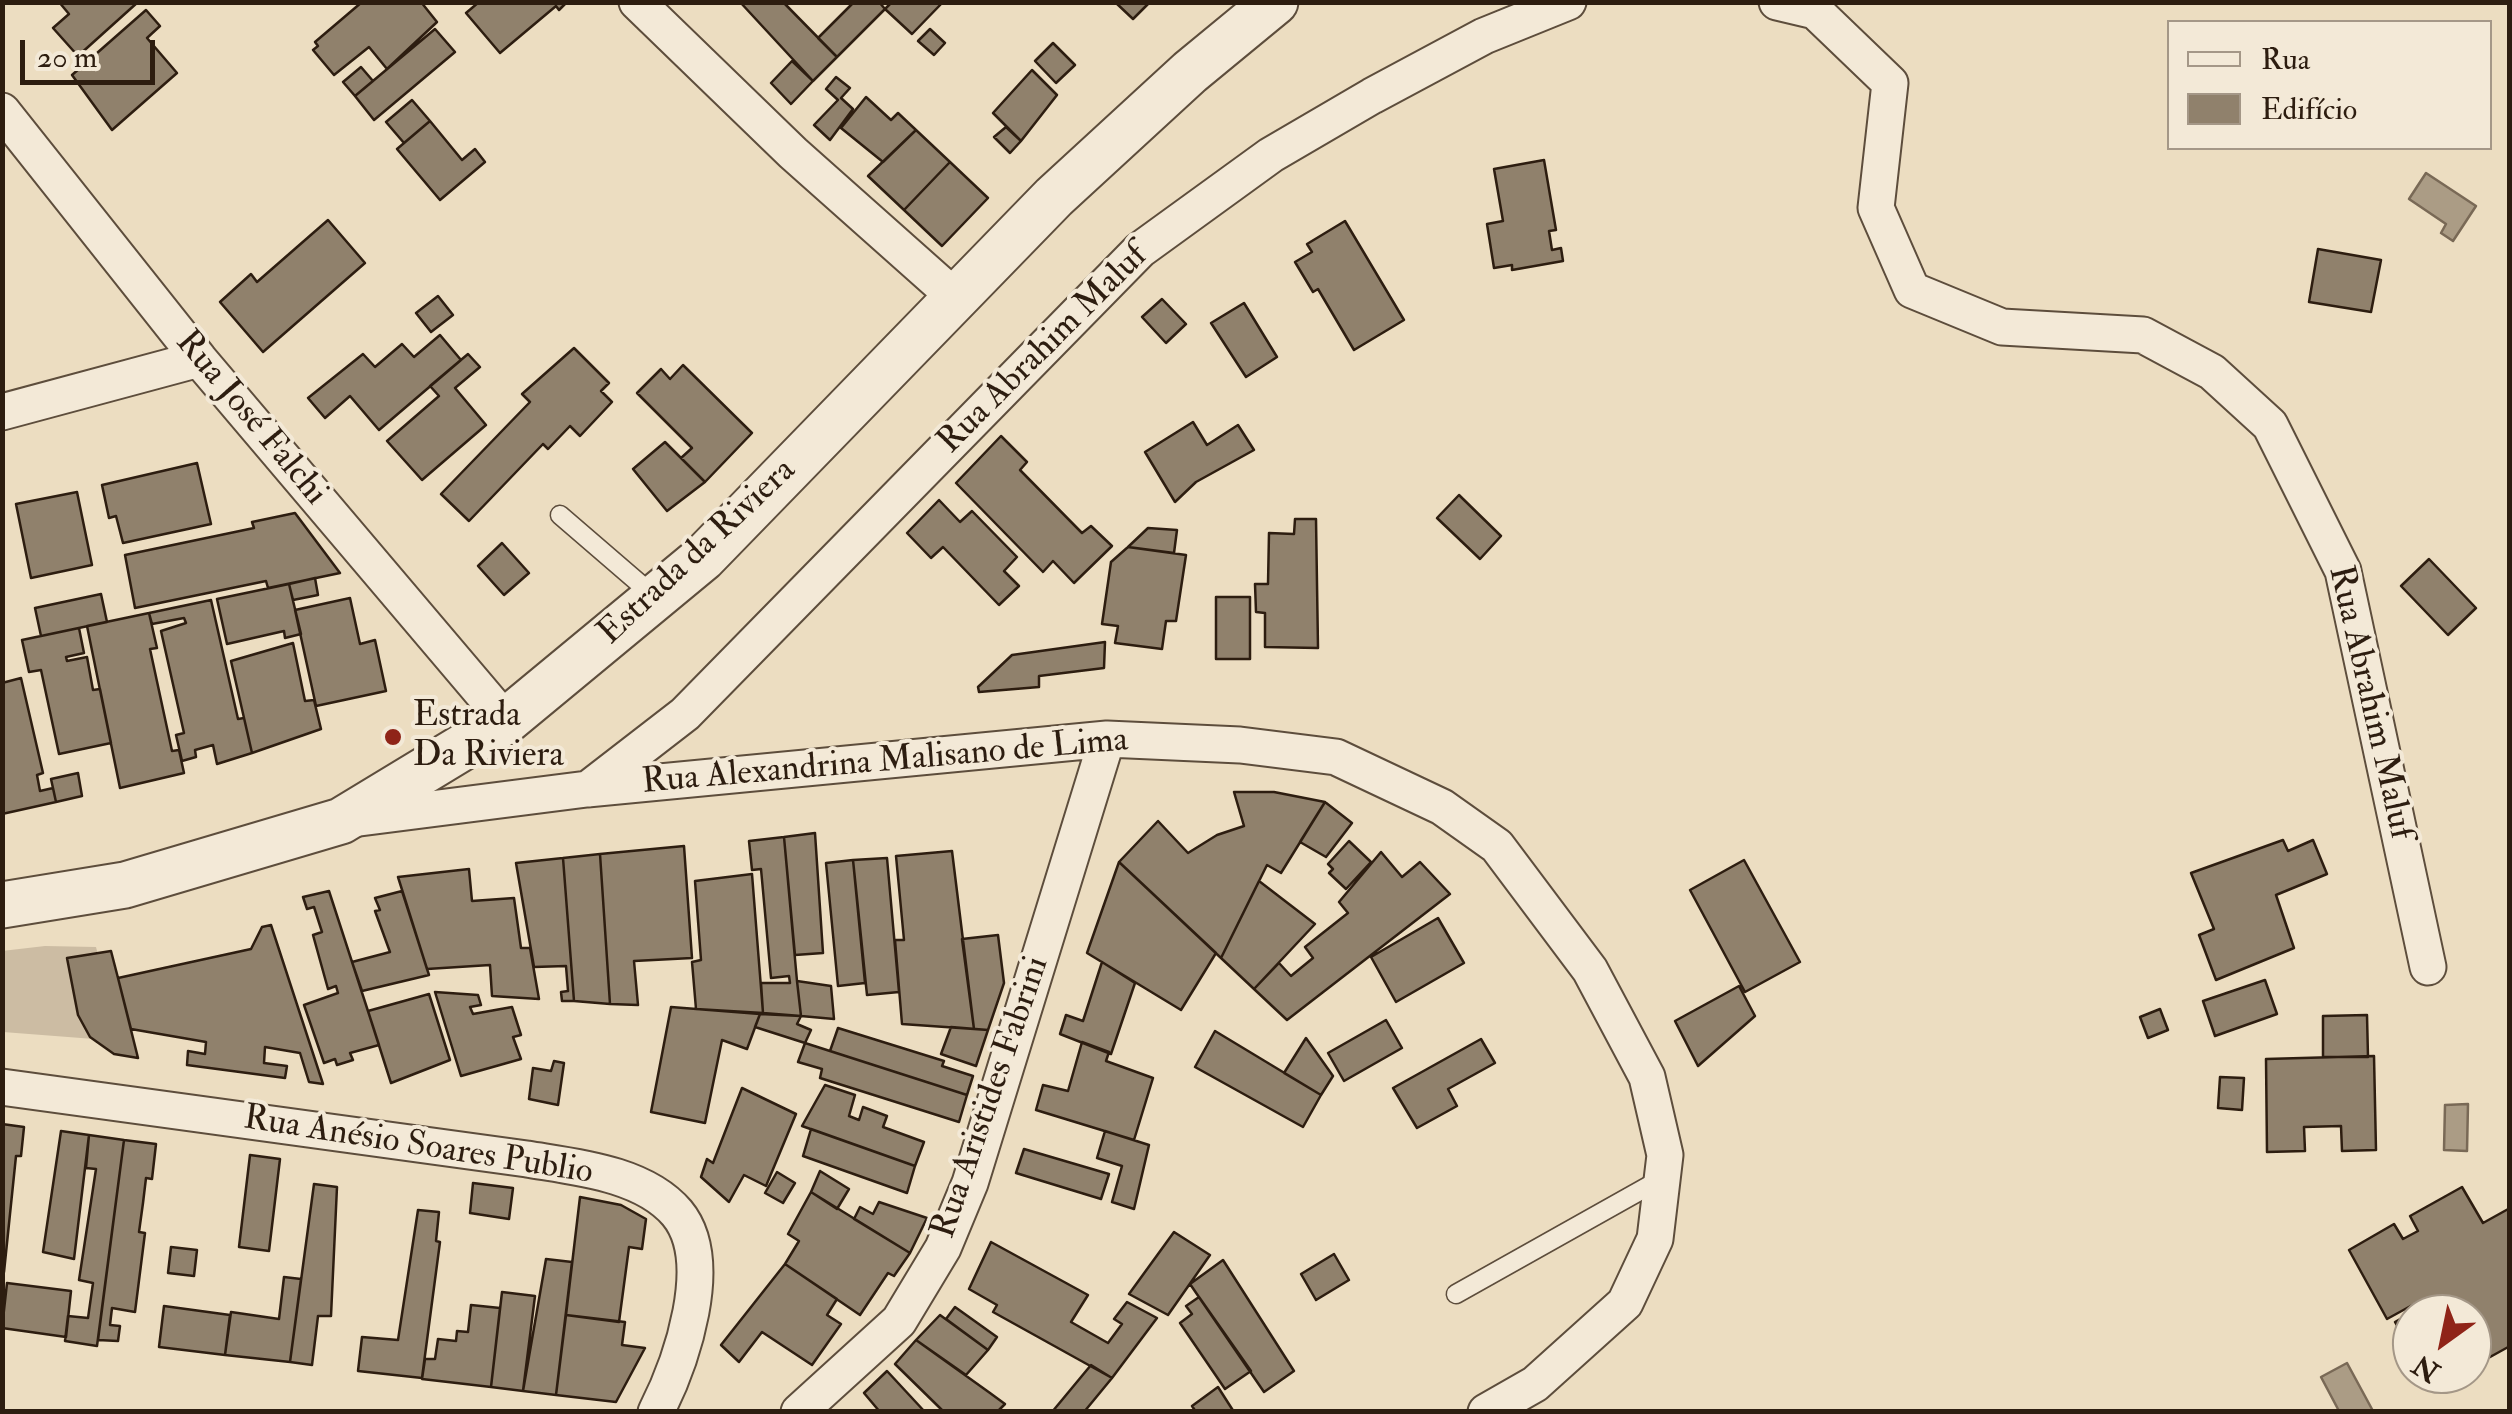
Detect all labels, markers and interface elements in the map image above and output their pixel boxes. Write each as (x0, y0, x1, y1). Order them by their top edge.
scale bar (25, 20, 160, 82)
legend (2167, 20, 2492, 150)
text: 20 m (37, 39, 97, 76)
text: Rua (2261, 41, 2310, 78)
text: Edifício (2261, 91, 2357, 128)
street label: Rua Abrahim Maluf (930, 236, 1158, 464)
street label: Rua José Falchi (165, 323, 335, 515)
street label: Estrada da Riviera (591, 451, 805, 655)
street label: Rua Abrahim Maluf (2317, 562, 2421, 844)
place label: Estrada Da Riviera (413, 696, 564, 778)
street label: Rua Alexandrina Malisano de Lima (640, 721, 1130, 805)
marker: Estrada Da Riviera (382, 726, 404, 748)
street label: Rua Aristides Fabrini (924, 952, 1060, 1244)
street label: Rua Anésio Soares Publio (240, 1099, 596, 1195)
north arrow (2392, 1294, 2492, 1394)
text: N (2406, 1346, 2447, 1389)

